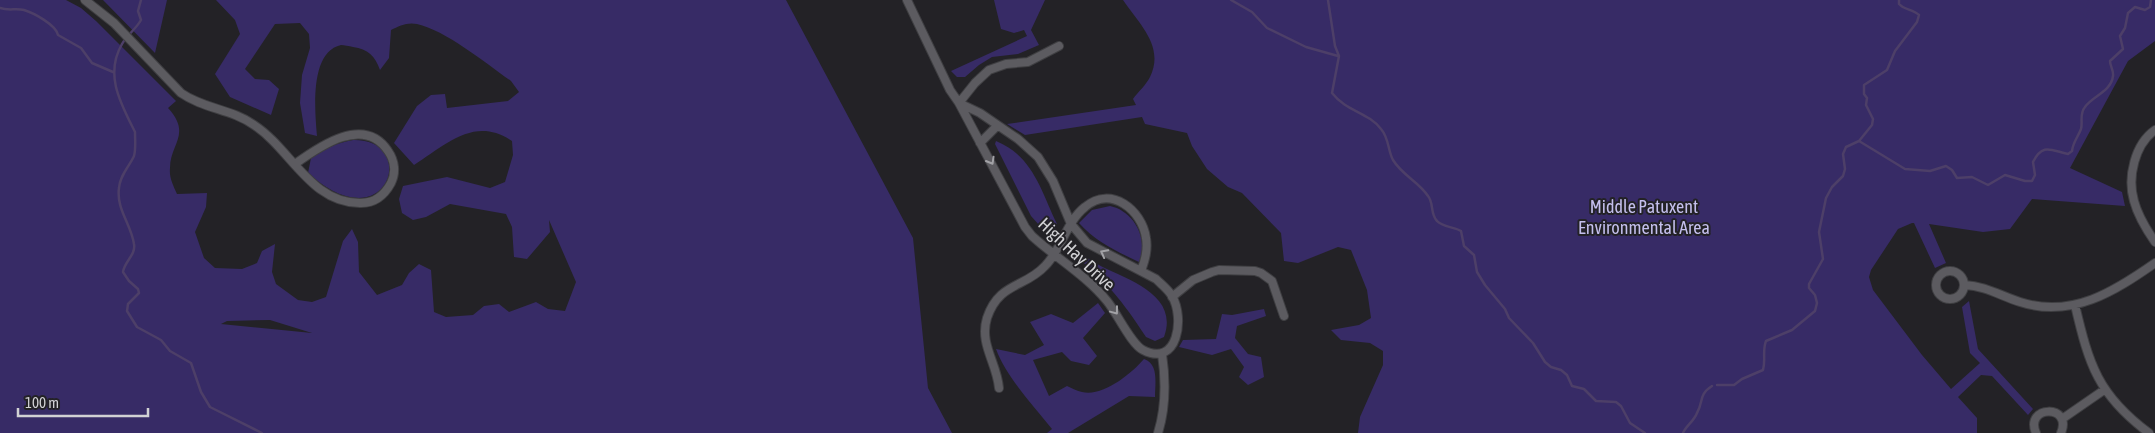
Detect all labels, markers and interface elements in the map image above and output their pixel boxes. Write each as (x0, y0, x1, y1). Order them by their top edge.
one-way arrow (985, 156, 995, 165)
park label: Middle Patuxent Environmental Area (1578, 196, 1710, 238)
street label: High Hay Drive (1034, 213, 1120, 295)
one-way arrow (1100, 249, 1109, 259)
one-way arrow (1109, 305, 1117, 314)
scale bar (18, 386, 148, 418)
text: 100 m (25, 394, 59, 411)

